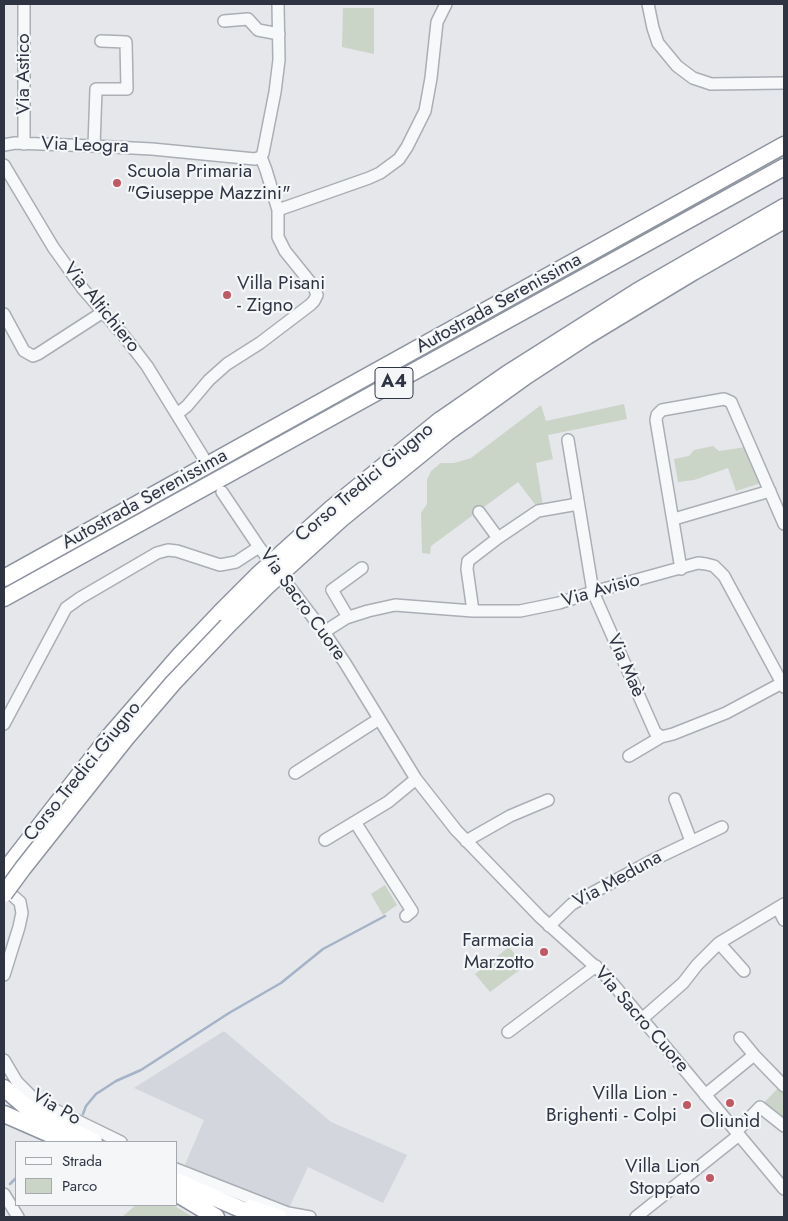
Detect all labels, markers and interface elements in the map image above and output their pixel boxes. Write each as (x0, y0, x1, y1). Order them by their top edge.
street label: Via Astico (13, 33, 35, 115)
street label: Via Leogra (41, 133, 129, 159)
place label: Scuola Primaria "Giuseppe Mazzini" (127, 161, 291, 205)
marker: Scuola Primaria "Giuseppe Mazzini" (111, 177, 123, 189)
street label: Autostrada Serenissima (412, 249, 586, 359)
street label: Via Altichiero (58, 258, 144, 358)
place label: Villa Pisani - Zigno (237, 273, 325, 317)
marker: Villa Pisani - Zigno (221, 289, 233, 301)
road number: A4 (375, 368, 413, 398)
street label: Corso Tredici Giugno (291, 419, 439, 547)
street label: Autostrada Serenissima (58, 445, 232, 555)
street label: Via Sacro Cuore (254, 545, 350, 665)
street label: Via Avisio (559, 569, 643, 613)
street label: Via Maè (601, 631, 649, 701)
street label: Corso Tredici Giugno (20, 697, 146, 847)
street label: Via Meduna (570, 846, 666, 914)
place label: Farmacia Marzotto (462, 930, 534, 974)
marker: Farmacia Marzotto (538, 946, 550, 958)
street label: Via Sacro Cuore (589, 962, 693, 1078)
place label: Villa Lion - Brighenti - Colpi (546, 1083, 677, 1127)
street label: Via Po (28, 1085, 84, 1131)
marker: Oliunìd (724, 1097, 736, 1109)
marker: Villa Lion - Brighenti - Colpi (681, 1099, 693, 1111)
place label: Oliunìd (700, 1111, 760, 1133)
legend (15, 1141, 178, 1206)
text: Strada (62, 1150, 102, 1172)
place label: Villa Lion Stoppato (625, 1156, 700, 1200)
marker: Villa Lion Stoppato (704, 1172, 716, 1184)
text: Parco (62, 1175, 97, 1197)

